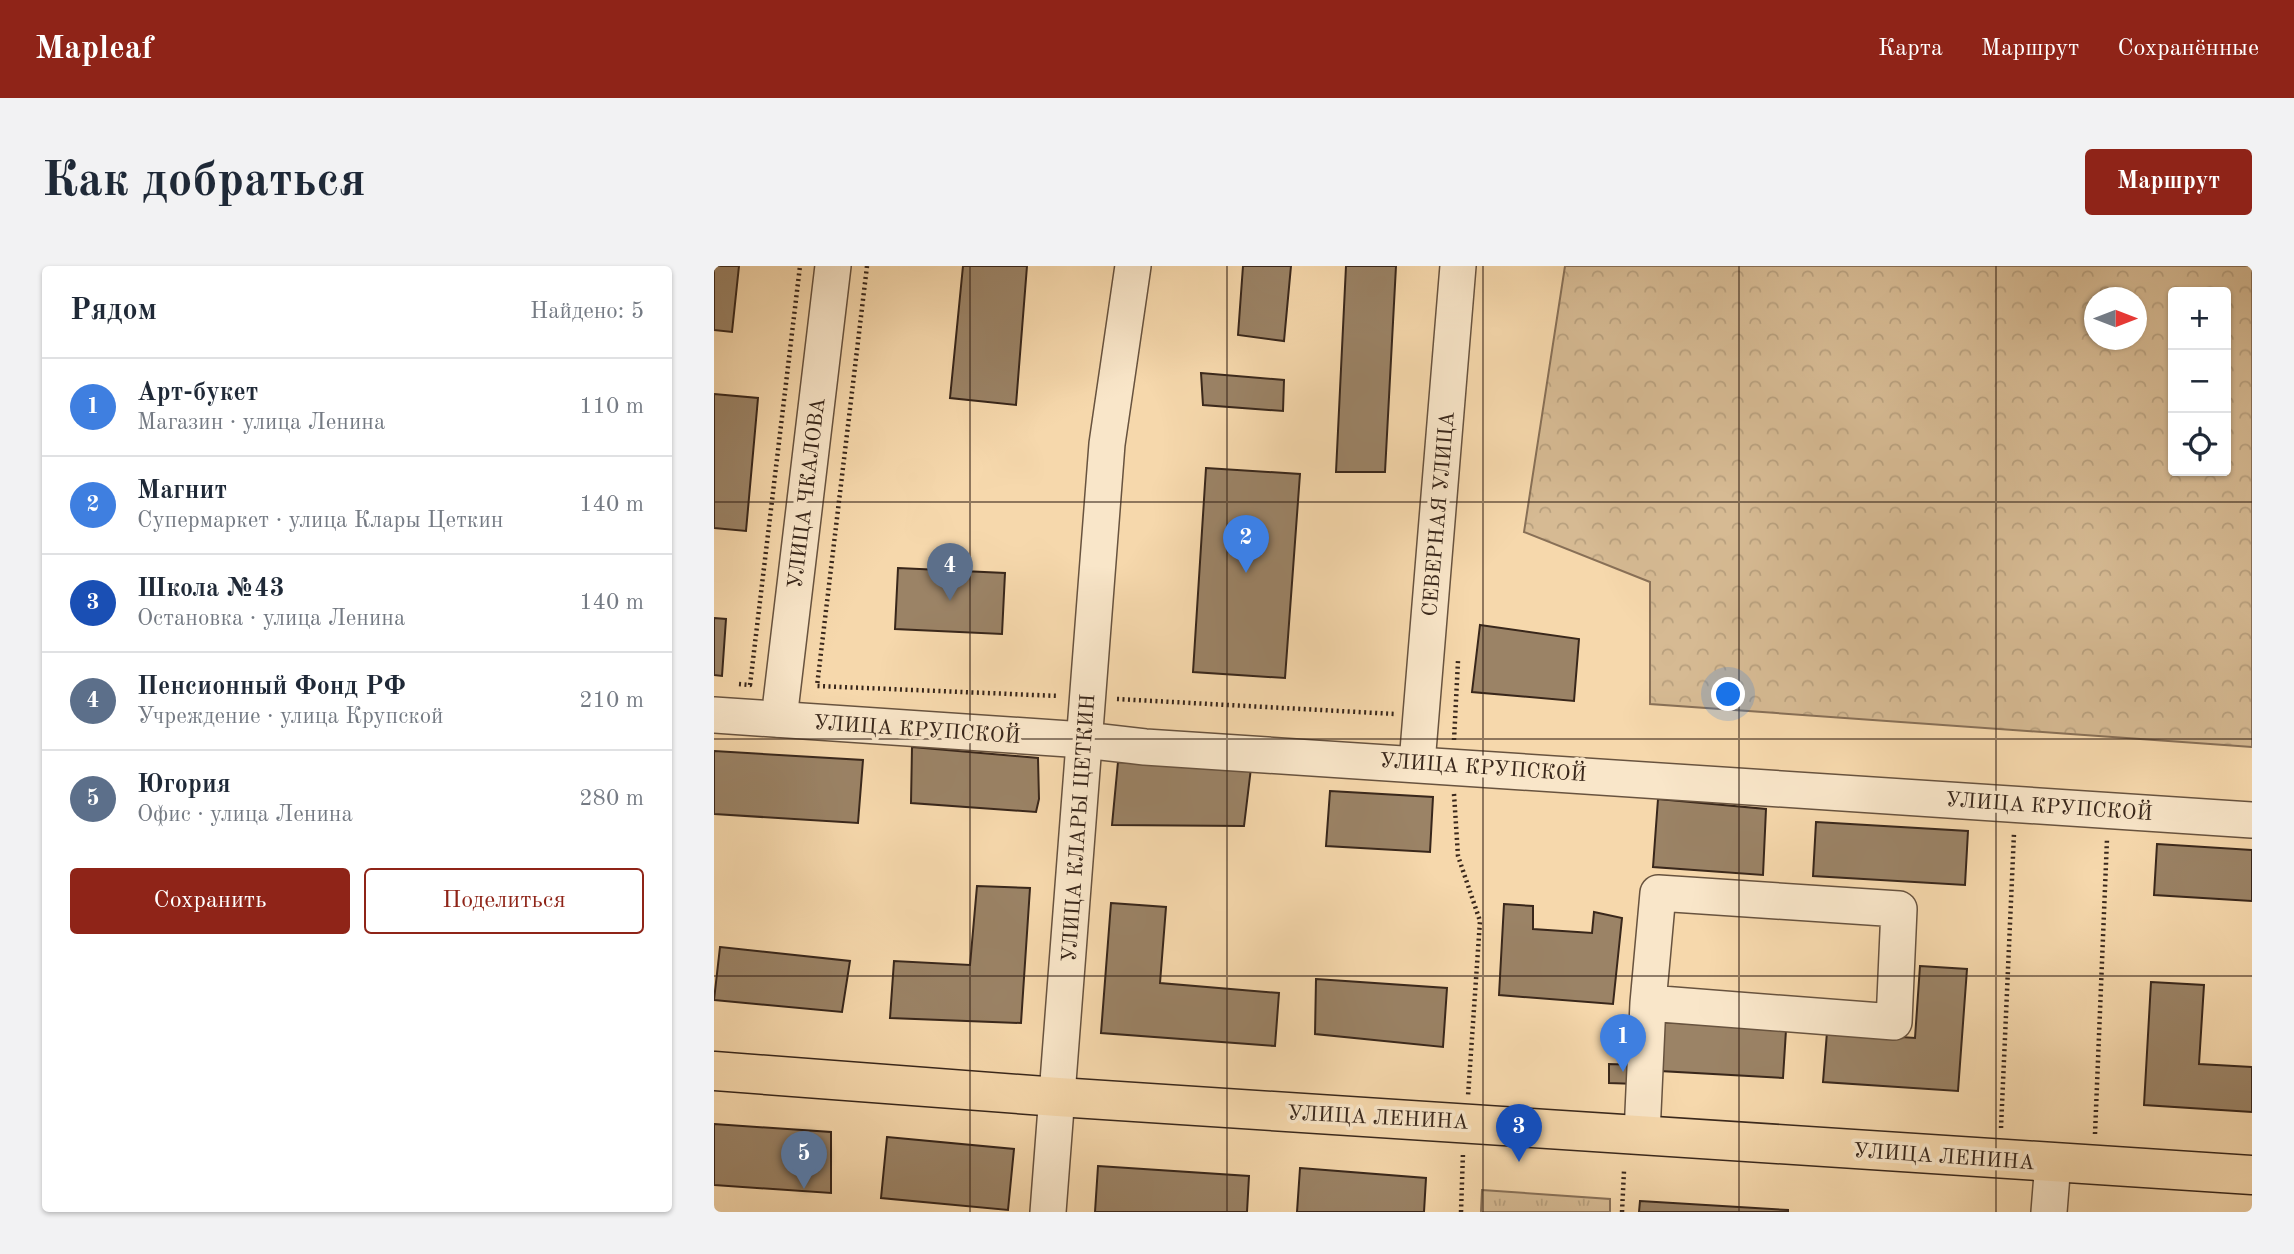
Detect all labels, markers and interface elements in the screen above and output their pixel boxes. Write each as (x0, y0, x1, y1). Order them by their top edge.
text: Mapleaf (35, 33, 153, 66)
text: Карта (1878, 37, 1943, 61)
text: Маршрут (1981, 37, 2079, 61)
text: Сохранённые (2117, 37, 2259, 61)
button: Маршрут (2085, 149, 2252, 215)
text: Как добраться (42, 158, 366, 207)
north arrow (2084, 287, 2147, 350)
map controls (2168, 287, 2231, 476)
button: + (2168, 287, 2231, 350)
text: Рядом (70, 296, 157, 326)
text: Найдено: 5 (530, 300, 644, 323)
button: − (2168, 350, 2231, 413)
text: Арт-букет (137, 380, 258, 406)
text: 1 (86, 395, 100, 418)
text: 110 m (579, 395, 644, 418)
street label: УЛИЦА ЧКАЛОВА (785, 397, 830, 590)
text: Магазин · улица Ленина (137, 411, 385, 434)
street label: СЕВЕРНАЯ УЛИЦА (1420, 411, 1459, 618)
button: locate (2168, 413, 2231, 476)
text: Магнит (137, 478, 227, 504)
text: 2 (86, 493, 100, 516)
text: 140 m (579, 493, 644, 516)
text: Супермаркет · улица Клары Цеткин (137, 509, 503, 532)
pin: 2 (1223, 515, 1269, 573)
pin: 4 (927, 543, 973, 601)
text: Школа №43 (137, 576, 284, 602)
text: 3 (86, 591, 100, 614)
text: 140 m (579, 591, 644, 614)
text: Остановка · улица Ленина (137, 607, 405, 630)
text: Пенсионный Фонд РФ (137, 674, 406, 700)
your location (1711, 677, 1745, 711)
text: 4 (86, 689, 100, 712)
text: 210 m (579, 689, 644, 712)
street label: УЛИЦА КЛАРЫ ЦЕТКИН (1060, 693, 1099, 963)
text: Учреждение · улица Крупской (137, 705, 444, 728)
street label: УЛИЦА КРУПСКОЙ (813, 708, 1022, 748)
street label: УЛИЦА КРУПСКОЙ (1379, 746, 1588, 786)
text: Югория (137, 772, 231, 798)
street label: УЛИЦА КРУПСКОЙ (1945, 785, 2154, 825)
text: 5 (86, 787, 100, 810)
text: 280 m (579, 787, 644, 810)
text: Офис · улица Ленина (137, 803, 353, 826)
button: Сохранить (70, 868, 350, 934)
button: Поделиться (364, 868, 644, 934)
pin: 1 (1600, 1014, 1646, 1072)
street label: УЛИЦА ЛЕНИНА (1287, 1103, 1469, 1134)
pin: 3 (1496, 1104, 1542, 1162)
pin: 5 (781, 1131, 827, 1189)
street label: УЛИЦА ЛЕНИНА (1853, 1141, 2035, 1174)

